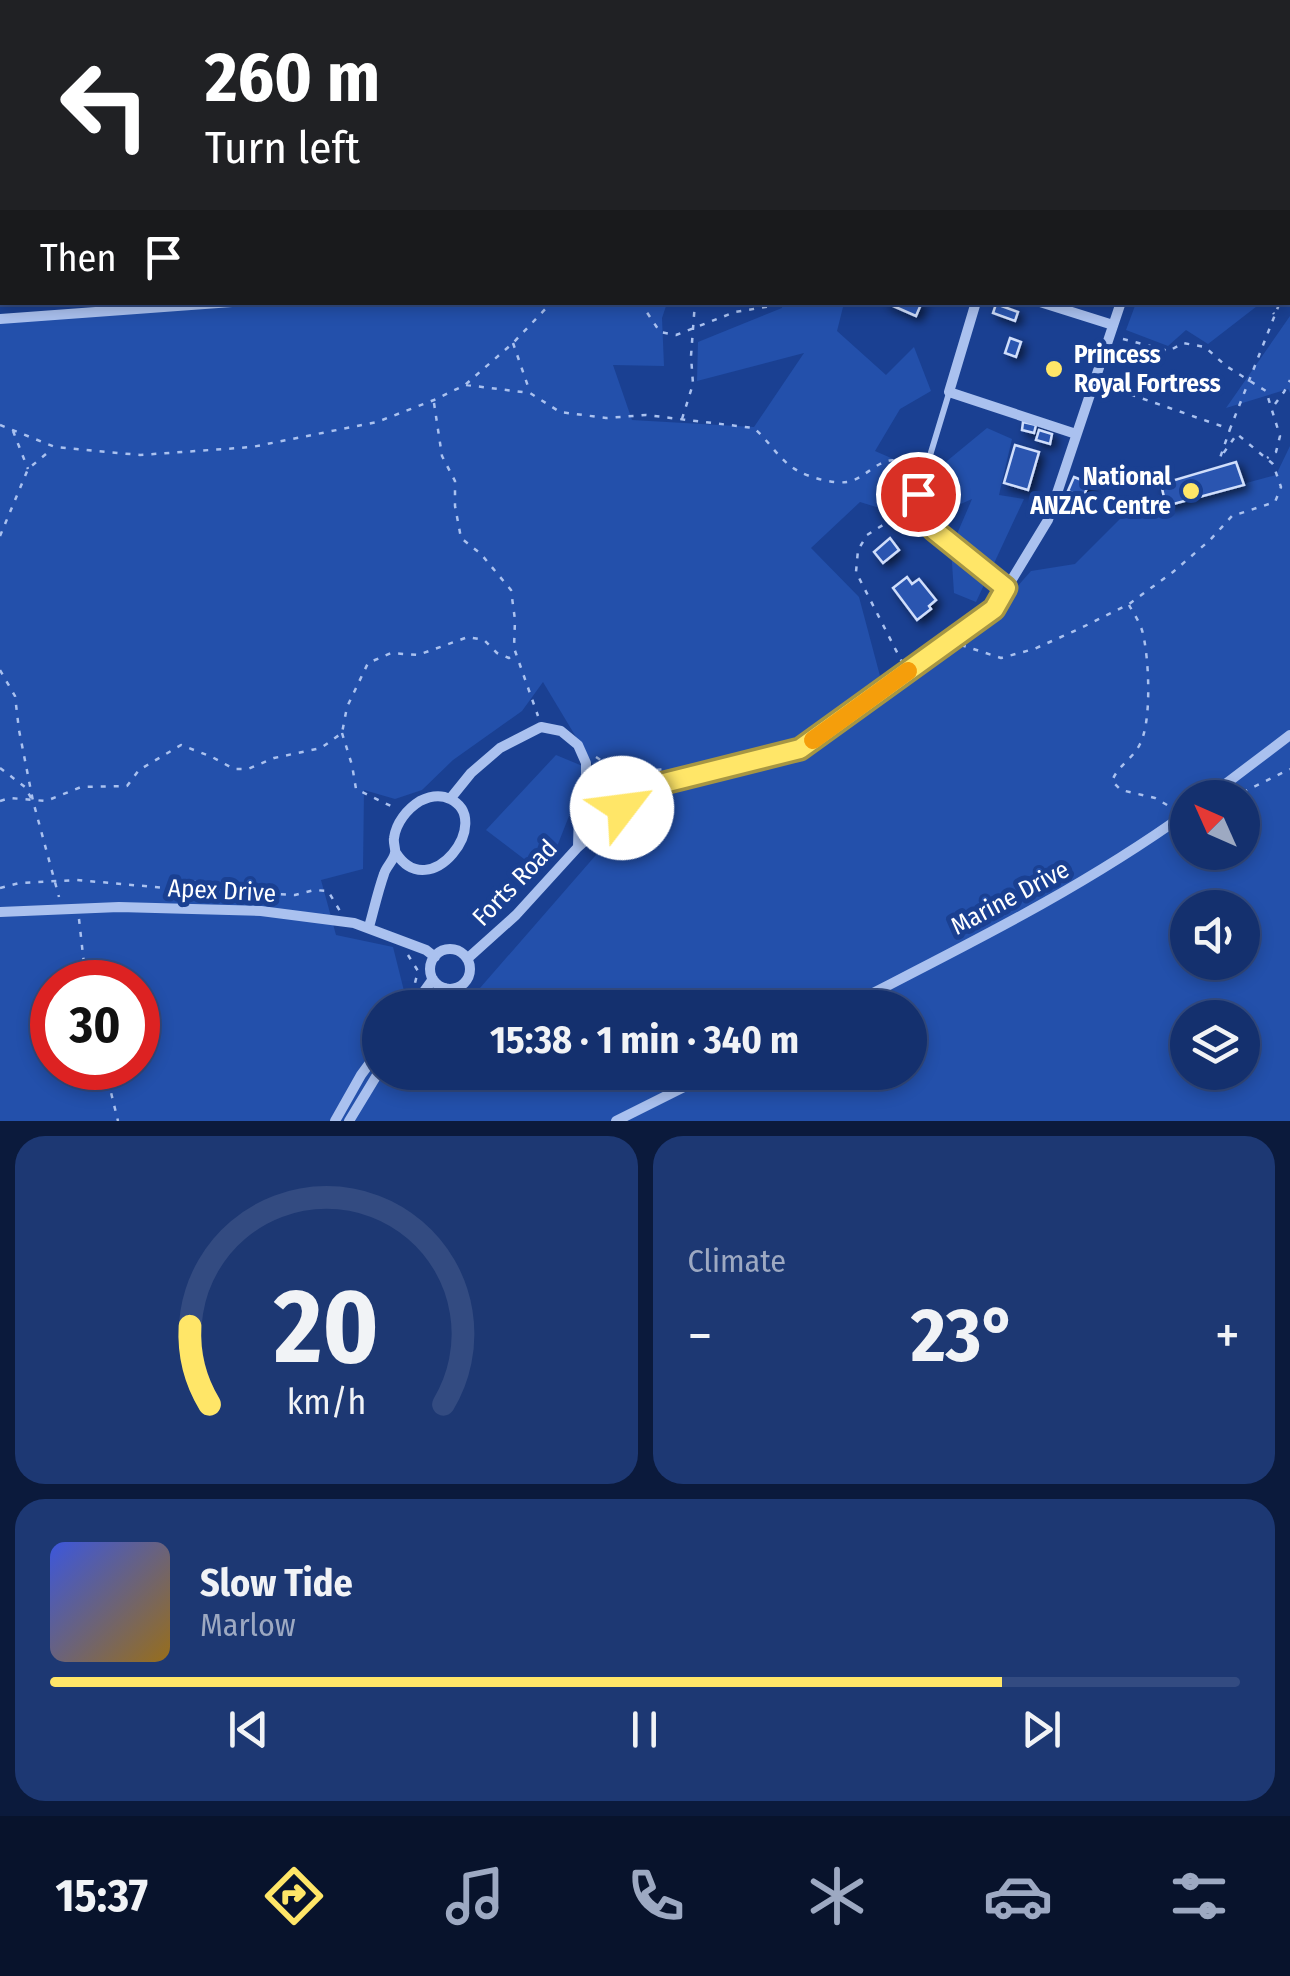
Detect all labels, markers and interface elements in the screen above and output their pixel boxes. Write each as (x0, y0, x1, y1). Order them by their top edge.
text: 260 m (205, 36, 380, 120)
icon: left (40, 40, 170, 170)
text: Turn left (205, 121, 360, 175)
icon: arrive (136, 230, 191, 285)
text: Then (40, 235, 116, 281)
place label: Princess Royal Fortress (1074, 340, 1221, 399)
marker: Princess Royal Fortress (1043, 358, 1065, 380)
pin (876, 452, 961, 537)
place label: National ANZAC Centre (1029, 462, 1171, 521)
icon: arrive (891, 467, 946, 522)
marker: National ANZAC Centre (1180, 480, 1202, 502)
position arrow (570, 756, 674, 860)
north arrow (1170, 780, 1260, 870)
map controls (1170, 780, 1260, 1090)
street label: Forts Road (467, 834, 563, 932)
street label: Marine Drive (946, 854, 1074, 942)
street label: Apex Drive (167, 873, 277, 909)
button: sound (1170, 890, 1260, 980)
speed limit sign: 30 (30, 960, 160, 1090)
button: layers (1170, 1000, 1260, 1090)
text: 15:38 · 1 min · 340 m (490, 1017, 799, 1063)
text: Climate (688, 1242, 786, 1280)
text: 20 (273, 1265, 379, 1390)
text: 23° (911, 1291, 1016, 1381)
text: − (688, 1303, 712, 1369)
text: + (1215, 1303, 1240, 1369)
text: km/h (286, 1381, 366, 1423)
text: Slow Tide (200, 1560, 353, 1606)
text: Marlow (200, 1606, 296, 1644)
icon: previous (221, 1702, 276, 1757)
icon: pause (617, 1702, 672, 1757)
icon: next (1014, 1702, 1069, 1757)
icon: directions (259, 1861, 329, 1931)
icon: music (440, 1861, 510, 1931)
icon: phone (621, 1861, 691, 1931)
icon: climate (802, 1861, 872, 1931)
icon: car (983, 1861, 1053, 1931)
icon: filters (1164, 1861, 1234, 1931)
text: 15:37 (56, 1869, 148, 1923)

